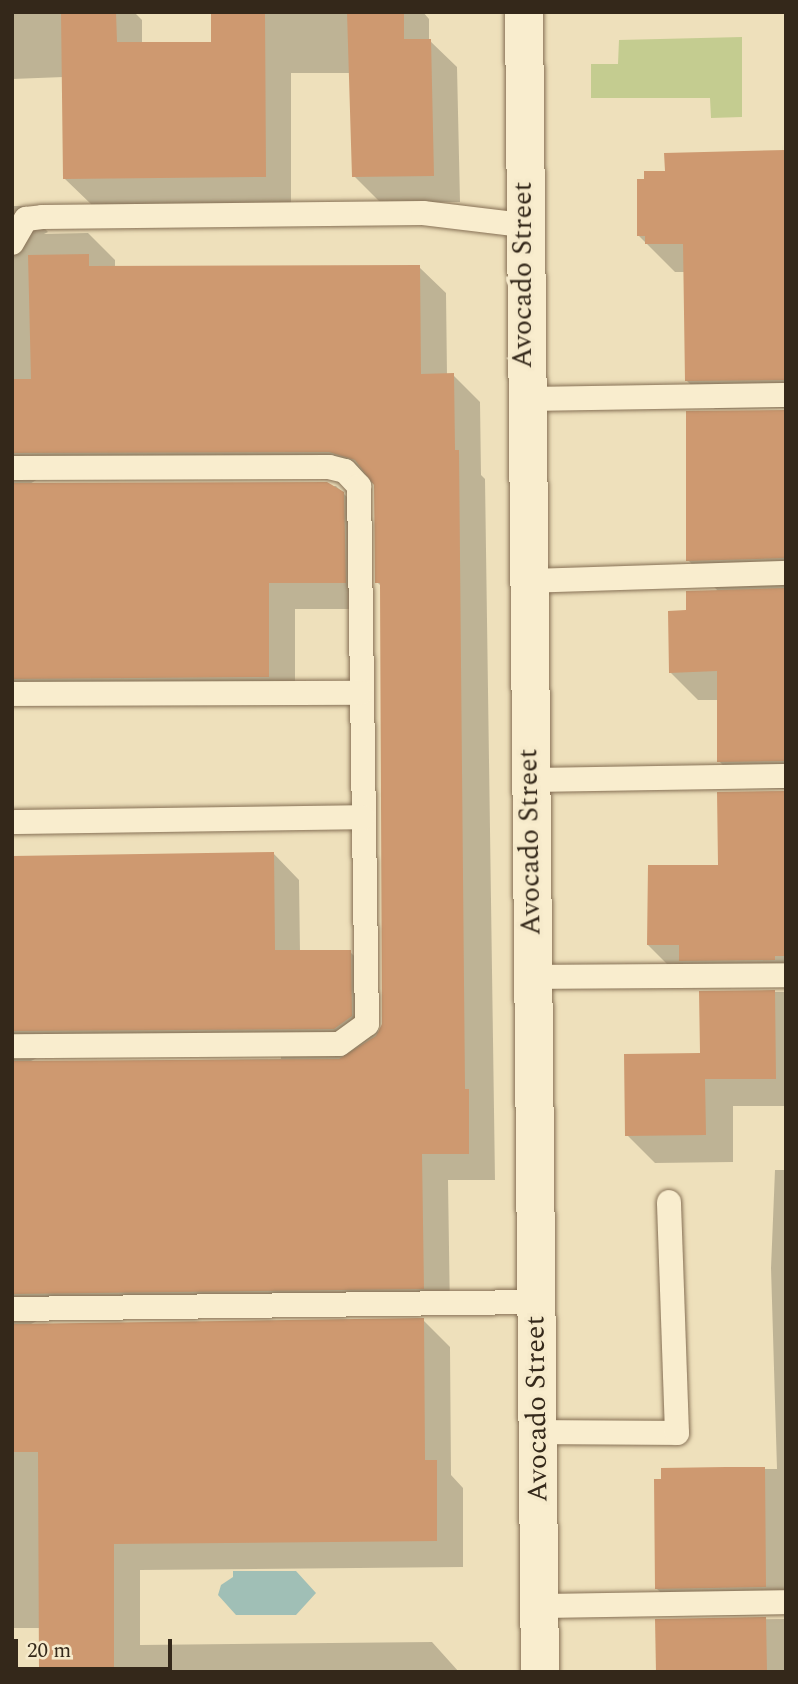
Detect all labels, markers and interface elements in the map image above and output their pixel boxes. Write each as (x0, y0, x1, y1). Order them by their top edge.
street label: Avocado Street (506, 182, 540, 368)
street label: Avocado Street (512, 748, 548, 936)
street label: Avocado Street (519, 1315, 555, 1503)
scale bar (18, 1624, 175, 1668)
text: 20 m (27, 1635, 71, 1667)

